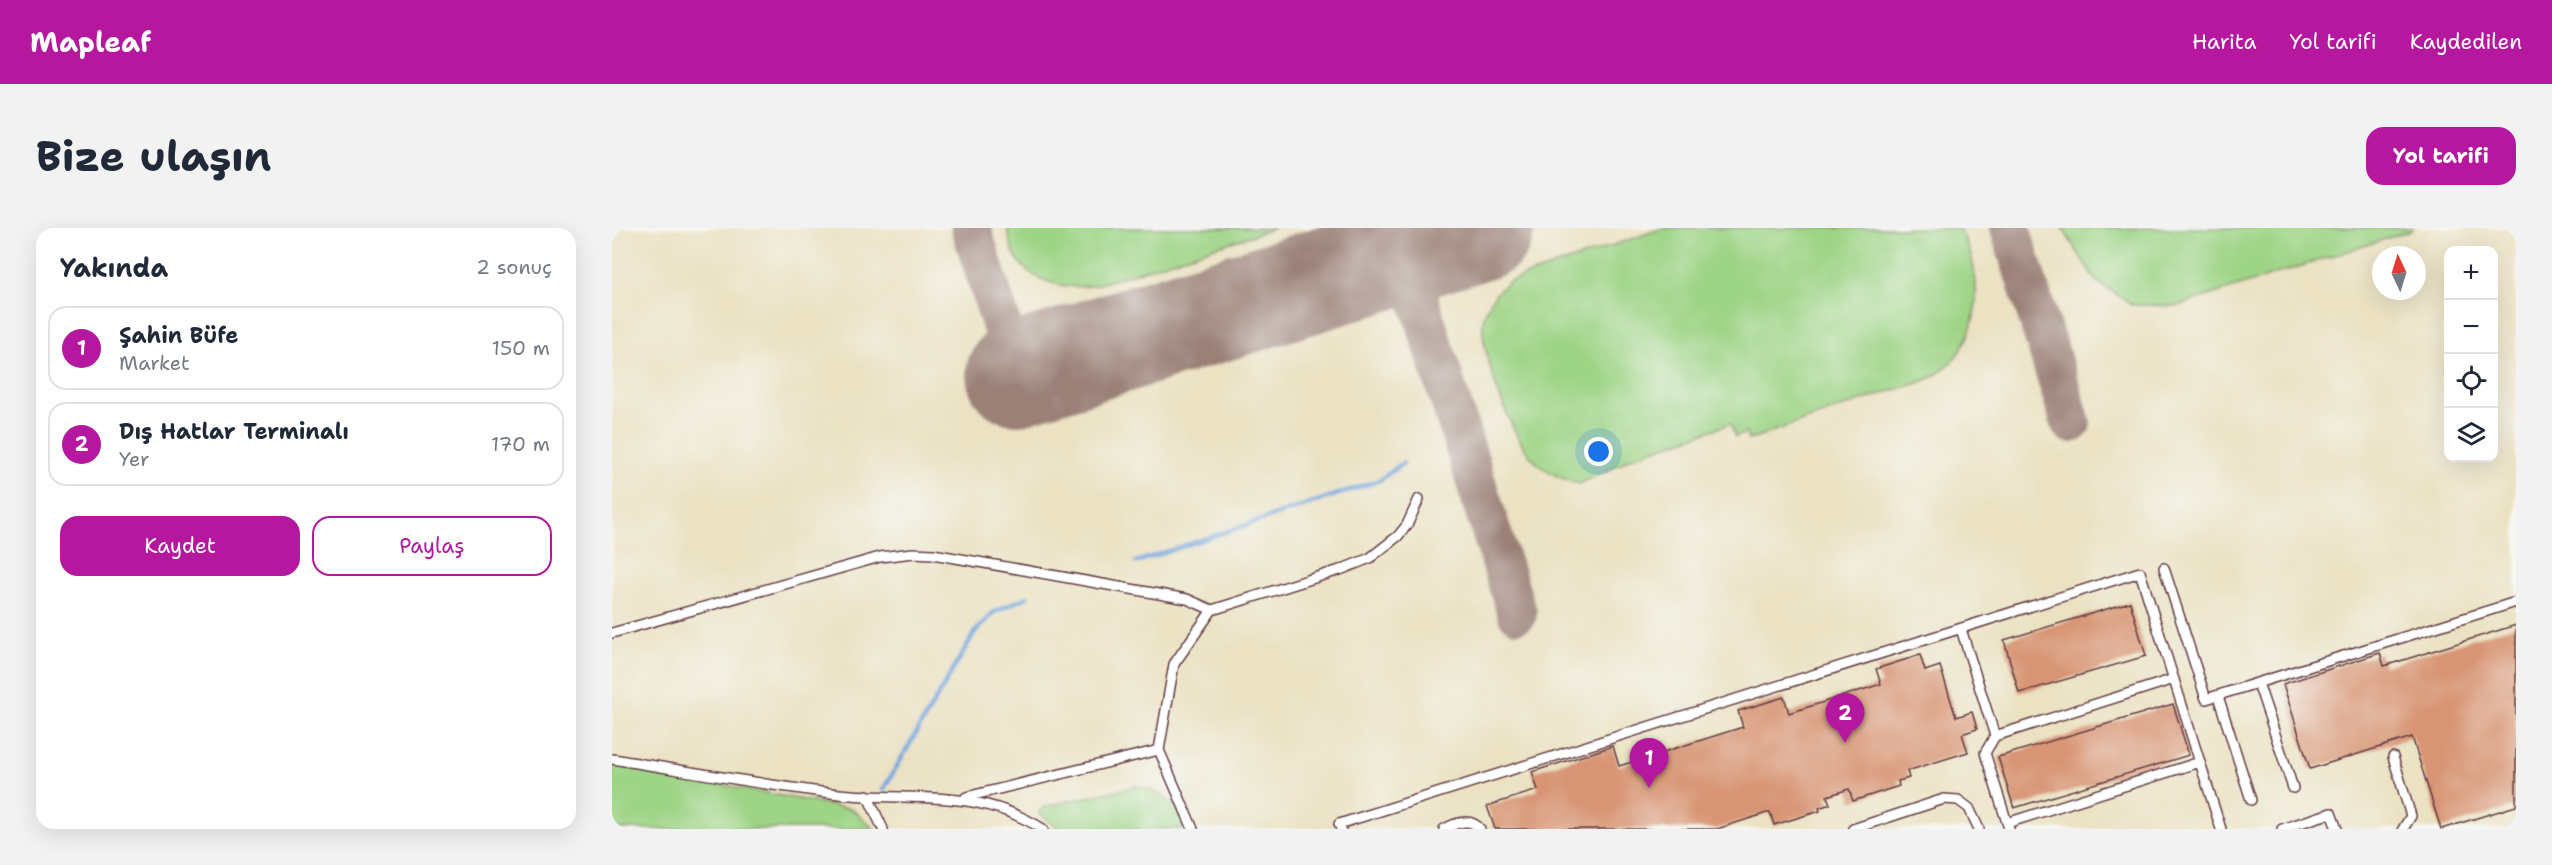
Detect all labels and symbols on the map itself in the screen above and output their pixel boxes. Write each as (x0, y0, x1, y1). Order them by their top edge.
north arrow (2372, 246, 2426, 300)
your location (1584, 437, 1613, 466)
pin: 2 (1826, 694, 1864, 743)
pin: 1 (1630, 738, 1668, 788)

